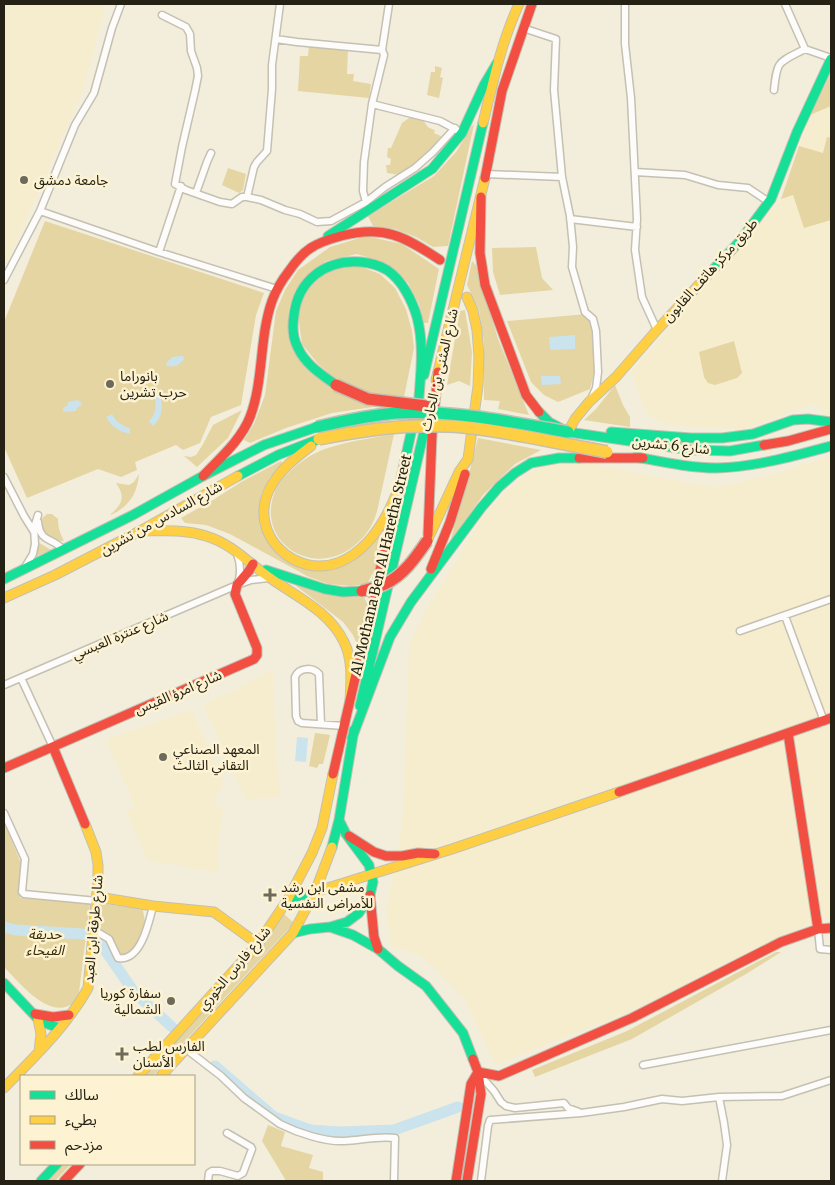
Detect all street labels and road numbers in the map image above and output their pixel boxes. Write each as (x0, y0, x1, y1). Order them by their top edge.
street label: طريق مركز هاتف القابون (659, 214, 762, 326)
street label: شارع المثنى بن الحارث (416, 307, 464, 434)
street label: شارع 6 تشرين (631, 432, 711, 460)
street label: Al Mothana Ben Al Haretha Street (347, 452, 415, 678)
street label: شارع السادس من تشرين (97, 477, 226, 561)
street label: شارع عنترة العبسي (69, 607, 172, 665)
street label: شارع امرؤ القيس (132, 665, 225, 720)
street label: شارع طرفة ابن العبد (79, 874, 109, 984)
street label: شارع فارس الخوري (194, 922, 276, 1015)

